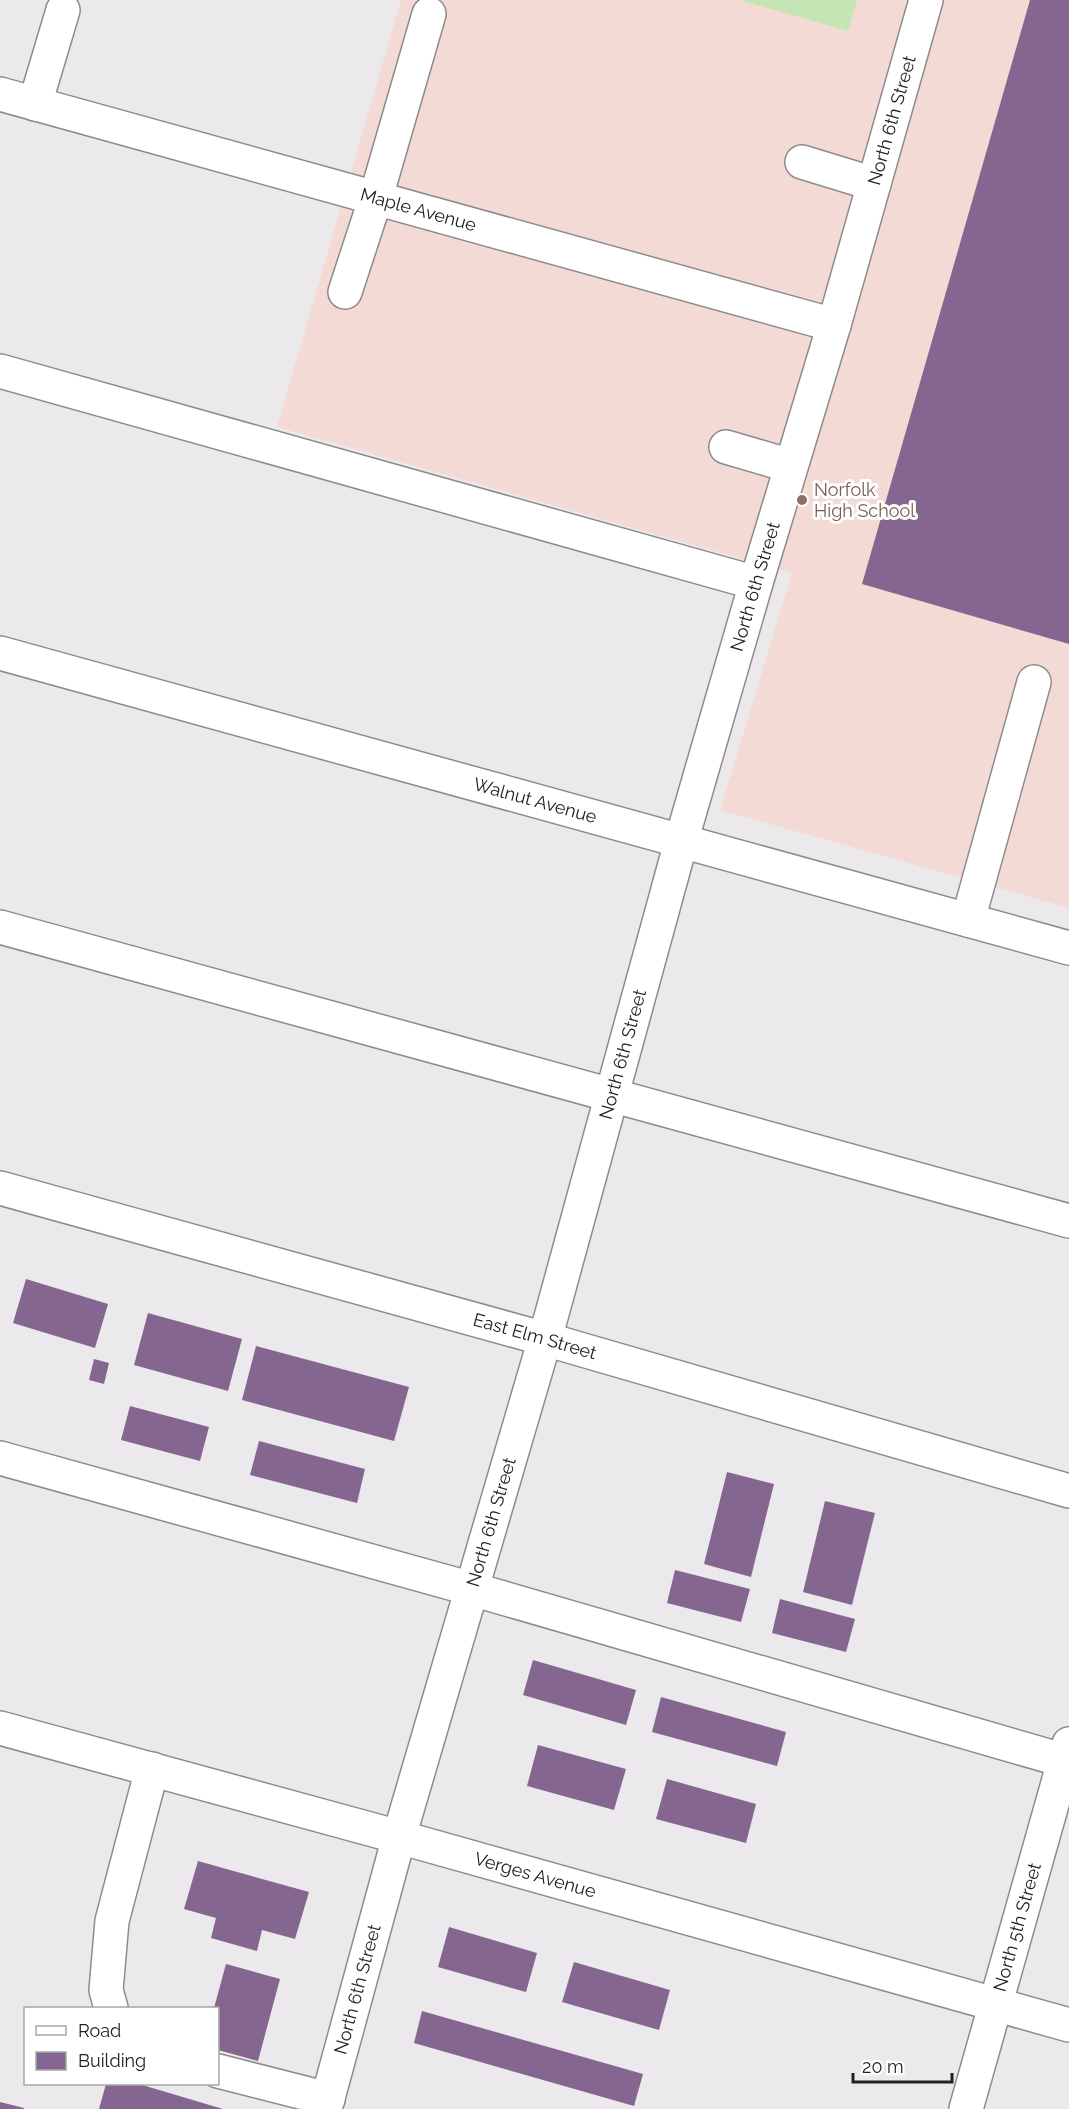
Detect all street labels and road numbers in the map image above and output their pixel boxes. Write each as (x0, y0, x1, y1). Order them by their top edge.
street label: North 6th Street (863, 53, 920, 187)
street label: Maple Avenue (358, 183, 479, 236)
street label: North 6th Street (726, 519, 784, 654)
street label: Walnut Avenue (471, 773, 600, 827)
street label: North 6th Street (595, 987, 650, 1122)
street label: East Elm Street (471, 1309, 599, 1363)
street label: North 6th Street (462, 1455, 520, 1589)
street label: Verges Avenue (472, 1848, 599, 1902)
street label: North 5th Street (989, 1860, 1045, 1994)
street label: North 6th Street (329, 1922, 385, 2057)

